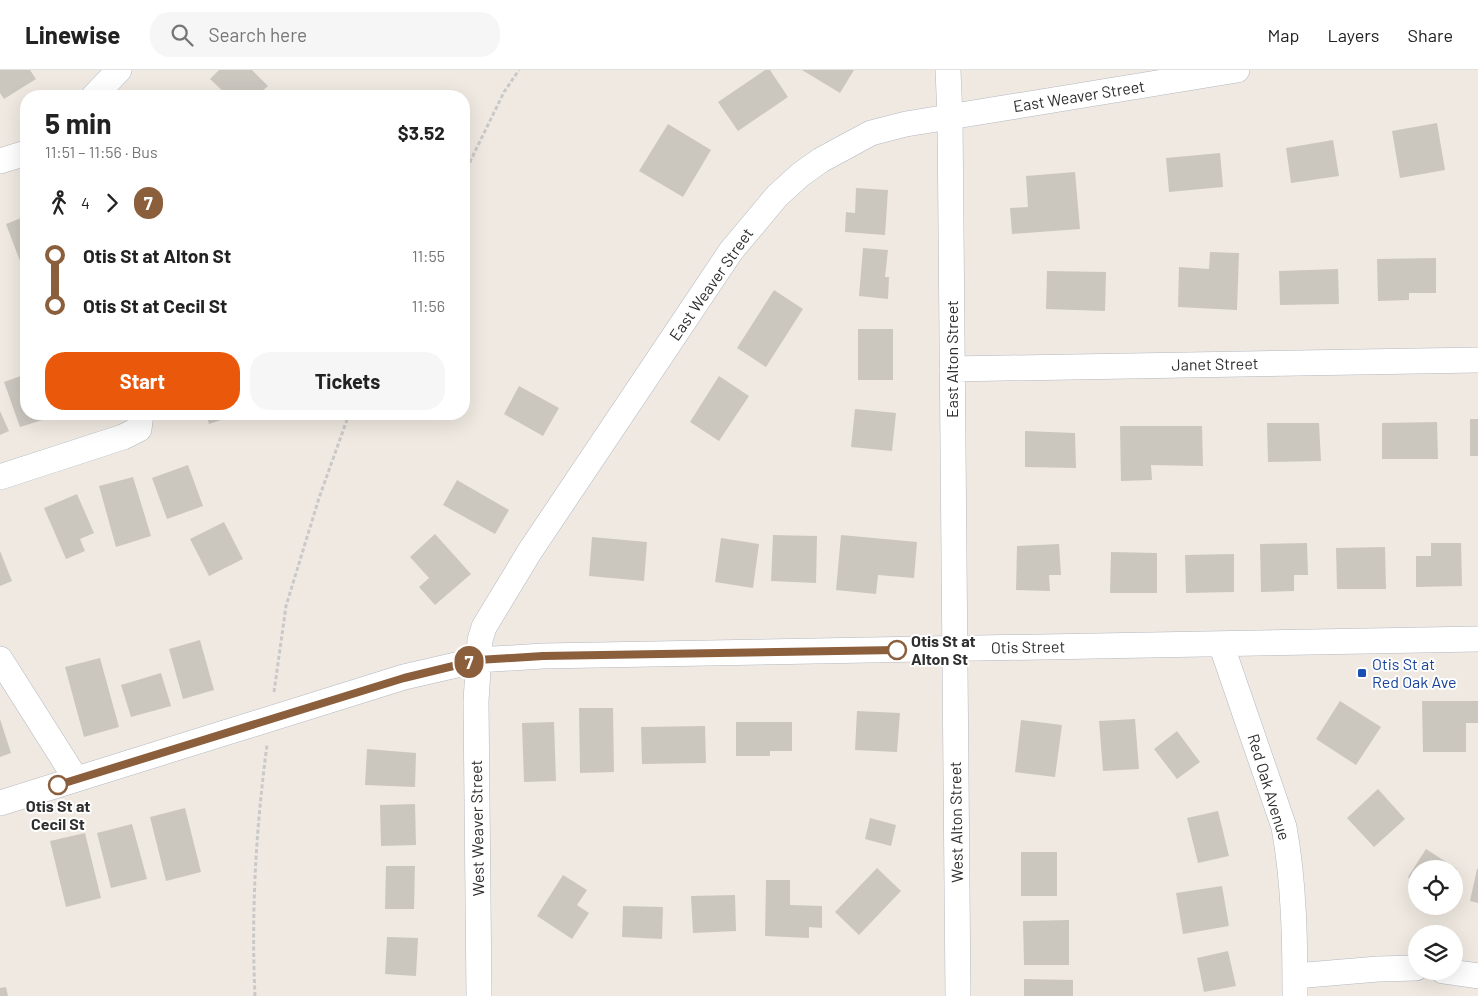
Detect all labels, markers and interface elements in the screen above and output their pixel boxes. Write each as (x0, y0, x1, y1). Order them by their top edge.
search box (150, 12, 500, 57)
text: Linewise (25, 20, 120, 49)
icon: search (168, 21, 196, 49)
text: Search here (208, 23, 307, 46)
text: Map (1267, 24, 1299, 46)
text: Layers (1327, 24, 1380, 46)
text: Share (1408, 24, 1453, 46)
street label: East Weaver Street (1012, 76, 1146, 115)
text: 5 min (45, 106, 112, 140)
text: $3.52 (398, 121, 445, 144)
text: 11:51 – 11:56 · Bus (45, 142, 158, 161)
icon: walk (45, 189, 73, 217)
icon: forward (98, 189, 126, 217)
text: 7 (144, 192, 153, 214)
text: 4 (81, 193, 90, 212)
street label: East Weaver Street (665, 224, 756, 344)
text: Otis St at Alton St (83, 244, 231, 267)
text: 11:55 (412, 246, 445, 265)
text: Otis St at Cecil St (83, 294, 227, 317)
text: 11:56 (412, 296, 445, 315)
street label: East Alton Street (942, 300, 961, 418)
button: Start (45, 352, 240, 410)
button: Tickets (250, 352, 445, 410)
street label: Janet Street (1171, 353, 1259, 374)
place label: Otis St at Alton St (911, 631, 975, 668)
street label: Otis Street (991, 636, 1065, 657)
marker: Otis St at Alton St (887, 640, 907, 660)
line badge: 7 (453, 646, 485, 678)
text: 7 (465, 651, 473, 673)
place label: Otis St at Red Oak Ave (1372, 654, 1457, 691)
marker: Otis St at Red Oak Ave (1356, 667, 1368, 679)
street label: Red Oak Avenue (1244, 731, 1295, 842)
street label: West Weaver Street (466, 759, 487, 897)
street label: West Alton Street (945, 761, 966, 883)
marker: Otis St at Cecil St (48, 775, 68, 795)
place label: Otis St at Cecil St (26, 796, 90, 833)
map controls (1408, 860, 1463, 980)
button: locate (1408, 860, 1463, 915)
button: layers (1408, 925, 1463, 980)

